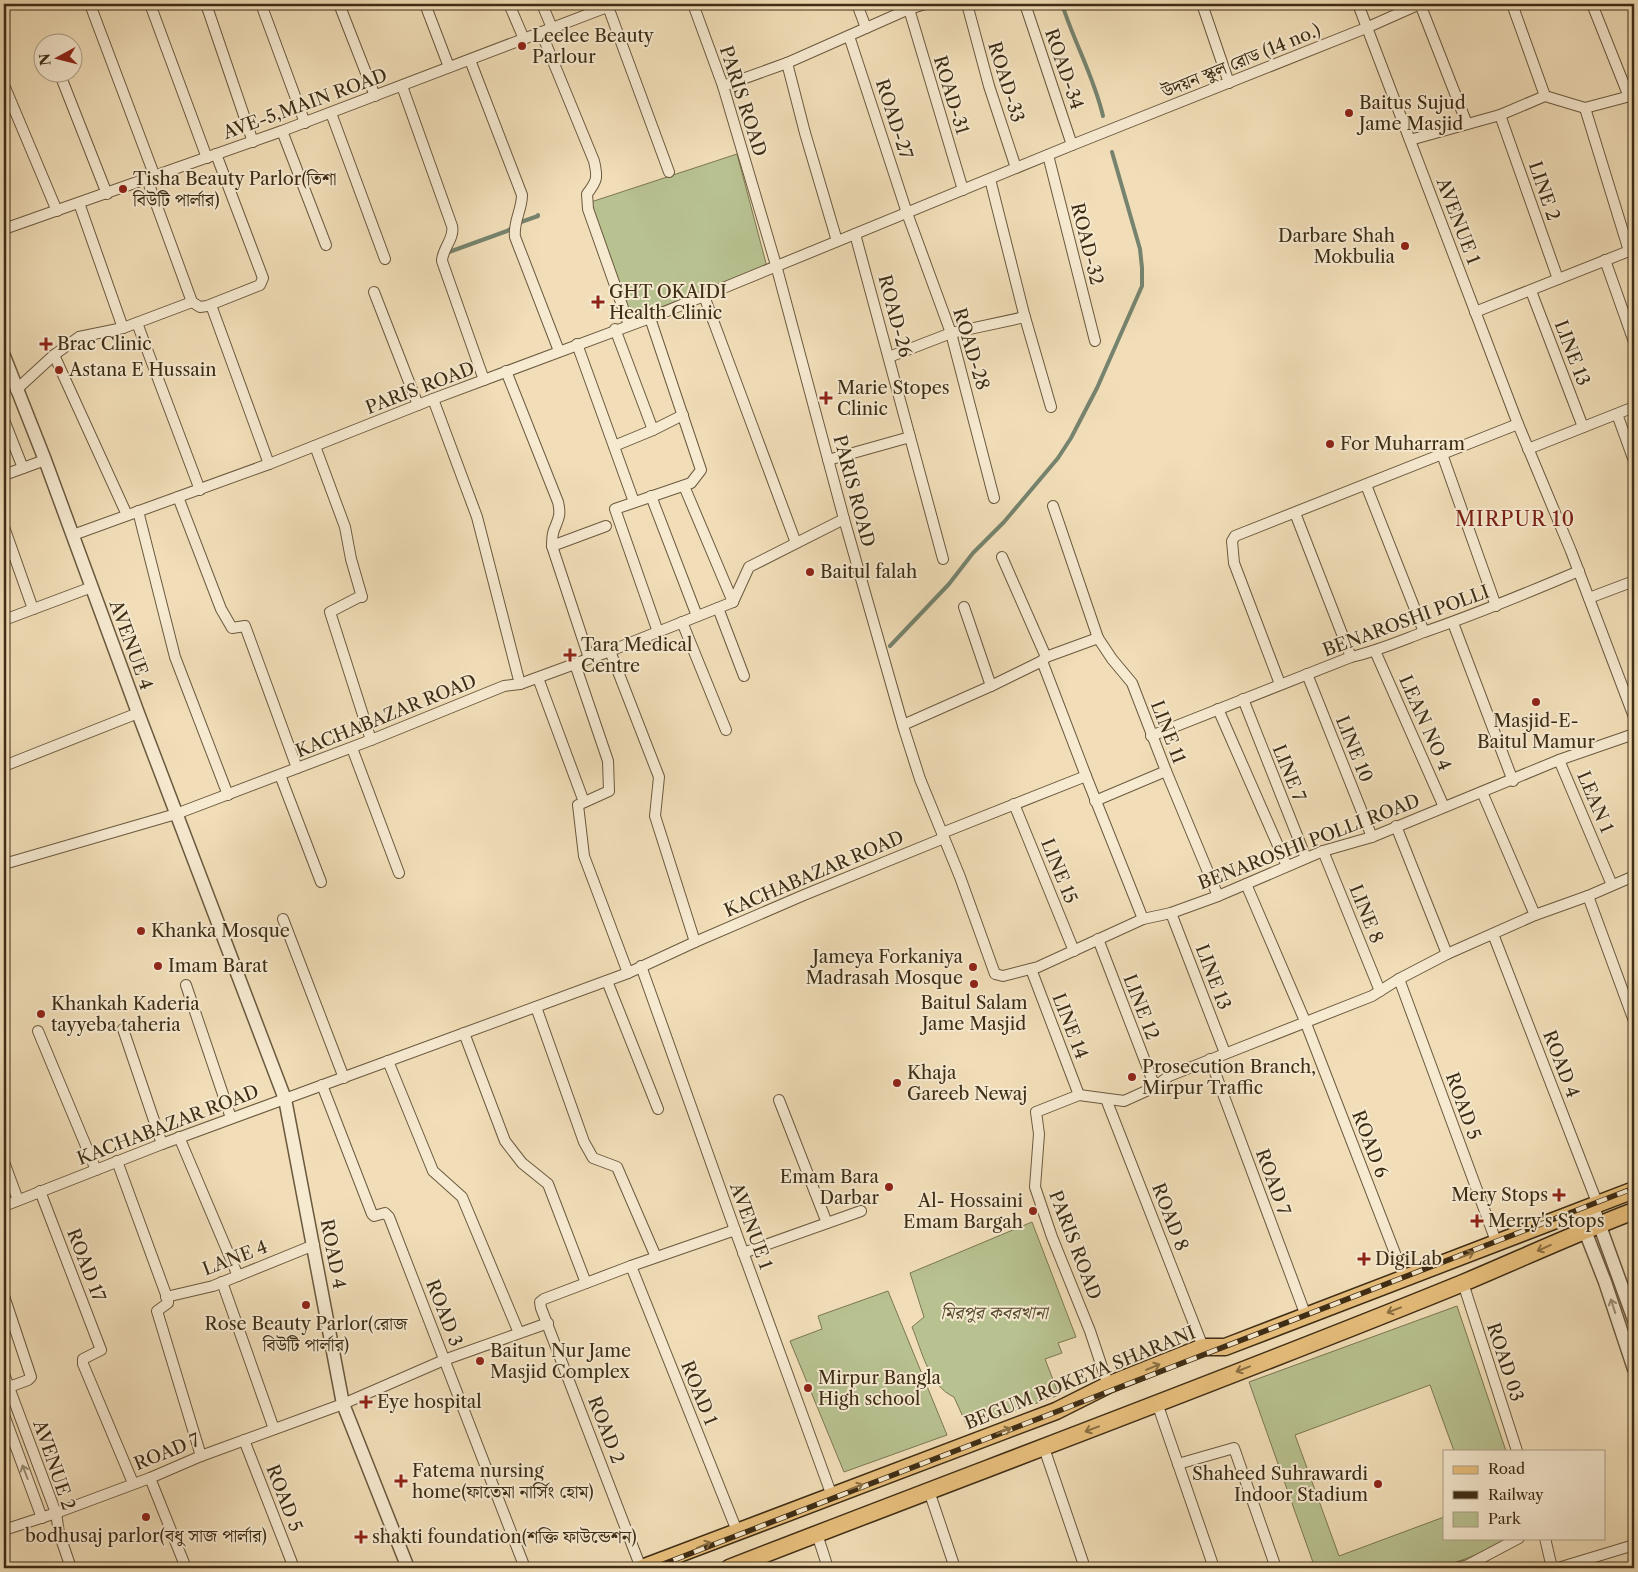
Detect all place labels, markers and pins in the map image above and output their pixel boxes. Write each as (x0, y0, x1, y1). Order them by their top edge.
place label: Leelee Beauty Parlour (532, 25, 655, 68)
marker: Leelee Beauty Parlour (516, 40, 528, 52)
place label: Baitus Sujud Jame Masjid (1356, 92, 1466, 135)
marker: Baitus Sujud Jame Masjid (1343, 107, 1355, 119)
place label: Tisha Beauty Parlor(তিশা বিউটি পার্লার) (132, 168, 337, 211)
marker: Tisha Beauty Parlor(তিশা বিউটি পার্লার) (117, 183, 129, 195)
place label: Darbare Shah Mokbulia (1278, 225, 1395, 268)
marker: Darbare Shah Mokbulia (1399, 240, 1411, 252)
place label: GHT OKAIDI Health Clinic (609, 281, 727, 324)
marker: GHT OKAIDI Health Clinic (591, 295, 605, 309)
place label: Brac Clinic (57, 333, 152, 355)
marker: Brac Clinic (39, 337, 53, 351)
place label: Astana E Hussain (68, 359, 217, 381)
marker: Astana E Hussain (53, 364, 65, 376)
place label: Marie Stopes Clinic (837, 377, 950, 420)
marker: Marie Stopes Clinic (819, 391, 833, 405)
place label: For Muharram (1340, 433, 1465, 455)
marker: For Muharram (1324, 438, 1336, 450)
place label: Baitul falah (820, 561, 917, 583)
marker: Baitul falah (804, 566, 816, 578)
place label: Tara Medical Centre (581, 634, 692, 677)
marker: Tara Medical Centre (563, 648, 577, 662)
marker: Masjid-E- Baitul Mamur (1530, 696, 1542, 708)
place label: Masjid-E- Baitul Mamur (1477, 710, 1595, 753)
place label: Khanka Mosque (151, 920, 290, 942)
marker: Khanka Mosque (135, 925, 147, 937)
place label: Jameya Forkaniya Madrasah Mosque (805, 946, 963, 989)
place label: Imam Barat (168, 955, 269, 977)
marker: Imam Barat (152, 960, 164, 972)
marker: Jameya Forkaniya Madrasah Mosque (967, 961, 979, 973)
marker: Baitul Salam Jame Masjid (968, 978, 980, 990)
place label: Baitul Salam Jame Masjid (919, 992, 1028, 1035)
place label: Khankah Kaderia tayyeba taheria (51, 993, 200, 1036)
marker: Khankah Kaderia tayyeba taheria (35, 1008, 47, 1020)
place label: Prosecution Branch, Mirpur Traffic (1142, 1056, 1316, 1099)
place label: Khaja Gareeb Newaj (907, 1062, 1027, 1105)
marker: Prosecution Branch, Mirpur Traffic (1126, 1071, 1138, 1083)
marker: Khaja Gareeb Newaj (891, 1077, 903, 1089)
place label: Emam Bara Darbar (780, 1166, 880, 1209)
marker: Emam Bara Darbar (883, 1181, 895, 1193)
place label: Mery Stops (1451, 1184, 1548, 1206)
marker: Mery Stops (1552, 1188, 1566, 1202)
place label: Al- Hossaini Emam Bargah (903, 1190, 1024, 1233)
marker: Al- Hossaini Emam Bargah (1027, 1205, 1039, 1217)
place label: Merry's Stops (1488, 1210, 1605, 1232)
marker: Merry's Stops (1470, 1214, 1484, 1228)
place label: DigiLab (1375, 1248, 1442, 1270)
marker: DigiLab (1357, 1252, 1371, 1266)
marker: Rose Beauty Parlor(রোজ বিউটি পার্লার) (300, 1299, 312, 1311)
place label: Rose Beauty Parlor(রোজ বিউটি পার্লার) (205, 1313, 408, 1356)
place label: Baitun Nur Jame Masjid Complex (490, 1340, 631, 1383)
marker: Baitun Nur Jame Masjid Complex (474, 1355, 486, 1367)
place label: Mirpur Bangla High school (818, 1367, 942, 1410)
marker: Mirpur Bangla High school (802, 1382, 814, 1394)
place label: Eye hospital (377, 1391, 482, 1413)
marker: Eye hospital (359, 1395, 373, 1409)
place label: Fatema nursing home(ফাতেমা নার্সিং হোম) (412, 1460, 594, 1503)
place label: Shaheed Suhrawardi Indoor Stadium (1192, 1463, 1369, 1506)
marker: Fatema nursing home(ফাতেমা নার্সিং হোম) (394, 1474, 408, 1488)
marker: Shaheed Suhrawardi Indoor Stadium (1372, 1478, 1384, 1490)
marker: bodhusaj parlor(বধু সাজ পার্লার) (140, 1511, 152, 1523)
place label: bodhusaj parlor(বধু সাজ পার্লার) (25, 1525, 267, 1547)
place label: shakti foundation(শক্তি ফাউন্ডেশন) (372, 1526, 637, 1548)
marker: shakti foundation(শক্তি ফাউন্ডেশন) (354, 1530, 368, 1544)

